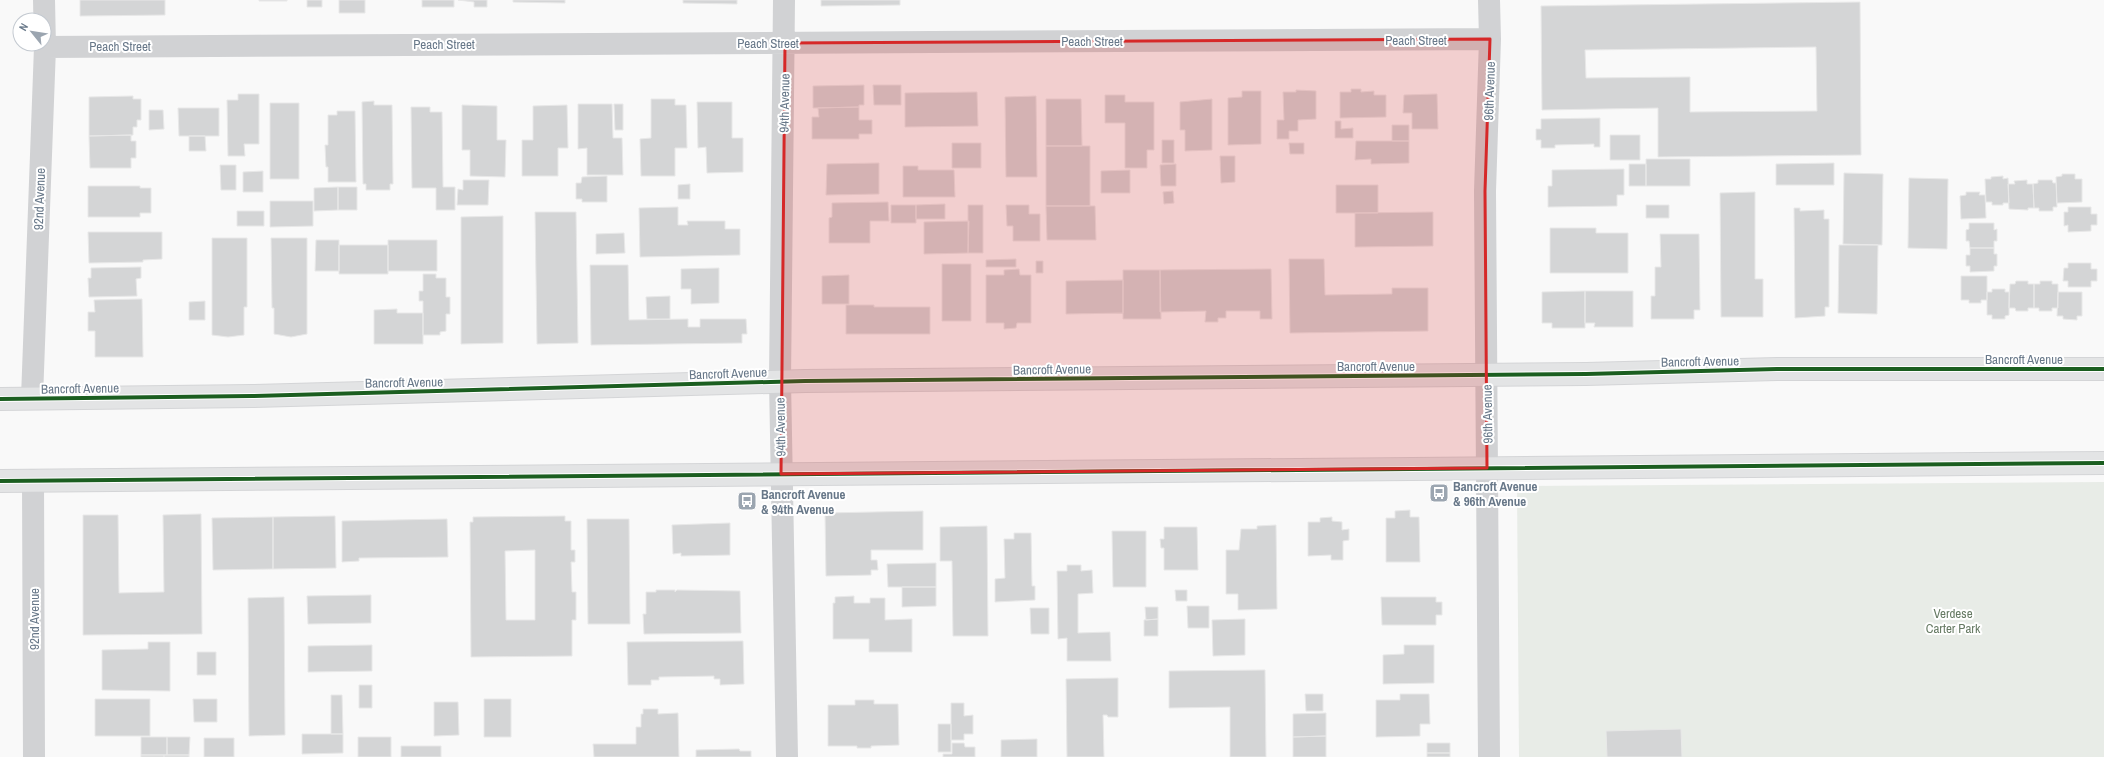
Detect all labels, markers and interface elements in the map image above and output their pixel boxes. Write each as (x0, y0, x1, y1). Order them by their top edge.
north arrow (12, 12, 52, 52)
text: N (16, 21, 31, 33)
street label: Peach Street (1385, 32, 1447, 49)
street label: Peach Street (1061, 33, 1123, 50)
street label: Peach Street (737, 35, 799, 52)
street label: Peach Street (413, 36, 475, 53)
street label: Peach Street (89, 38, 151, 55)
street label: 96th Avenue (1480, 61, 1499, 121)
street label: 94th Avenue (775, 73, 794, 133)
street label: 92nd Avenue (30, 168, 49, 230)
street label: Bancroft Avenue (1985, 351, 2063, 368)
street label: Bancroft Avenue (1661, 352, 1739, 371)
street label: Bancroft Avenue (1337, 358, 1415, 375)
street label: Bancroft Avenue (1013, 360, 1091, 379)
street label: Bancroft Avenue (689, 364, 767, 383)
street label: Bancroft Avenue (365, 373, 443, 392)
street label: Bancroft Avenue (41, 379, 119, 398)
street label: 96th Avenue (1478, 384, 1497, 444)
street label: 94th Avenue (771, 397, 790, 457)
place label: Bancroft Avenue & 96th Avenue (1453, 478, 1538, 510)
bus stop icon: Bancroft Avenue & 96th Avenue (1428, 482, 1450, 504)
place label: Bancroft Avenue & 94th Avenue (761, 486, 846, 518)
bus stop icon: Bancroft Avenue & 94th Avenue (736, 490, 758, 512)
street label: 92nd Avenue (26, 588, 43, 650)
park label: Verdese Carter Park (1926, 605, 1981, 637)

